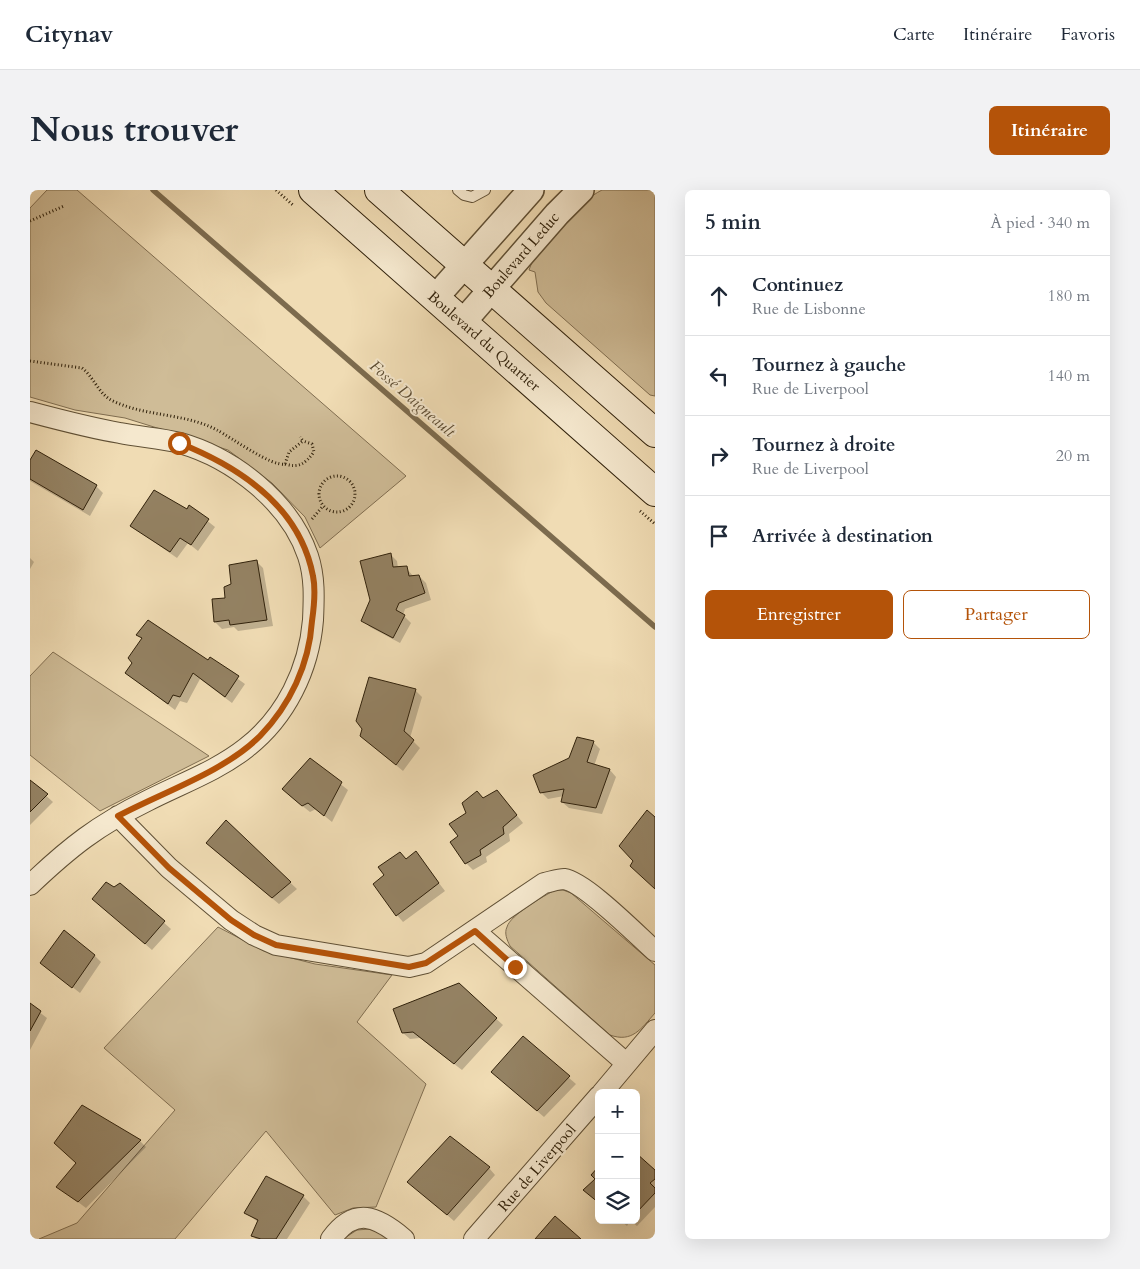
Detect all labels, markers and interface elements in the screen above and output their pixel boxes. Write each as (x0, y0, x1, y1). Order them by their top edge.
text: Citynav (25, 18, 113, 51)
text: Carte (893, 22, 935, 47)
text: Itinéraire (963, 22, 1032, 47)
text: Favoris (1060, 22, 1115, 47)
text: Nous trouver (30, 106, 238, 154)
button: Itinéraire (989, 106, 1110, 155)
street label: Boulevard Leduc (478, 208, 564, 302)
text: 5 min (705, 208, 761, 237)
text: À pied · 340 m (990, 212, 1090, 234)
text: Continuez (752, 272, 843, 298)
icon: ahead (705, 282, 733, 310)
text: 180 m (1048, 285, 1090, 307)
street label: Boulevard du Quartier (423, 286, 545, 396)
text: Rue de Lisbonne (752, 298, 866, 320)
text: Tournez à gauche (752, 352, 906, 378)
water label: Fossé Daigneault (365, 355, 460, 442)
icon: left (705, 362, 733, 390)
text: 140 m (1048, 365, 1090, 387)
text: Rue de Liverpool (752, 378, 869, 400)
route start (168, 432, 191, 455)
text: Tournez à droite (752, 432, 895, 458)
icon: right (705, 442, 733, 470)
text: 20 m (1056, 445, 1090, 467)
text: Rue de Liverpool (752, 458, 869, 480)
icon: arrive (705, 522, 733, 550)
text: Arrivée à destination (752, 523, 933, 549)
button: Enregistrer (705, 590, 893, 639)
button: Partager (903, 590, 1090, 639)
route end (504, 956, 527, 979)
map controls (595, 1089, 640, 1224)
button: + (595, 1089, 640, 1134)
street label: Rue de Liverpool (494, 1120, 581, 1216)
button: − (595, 1134, 640, 1179)
button: layers (595, 1179, 640, 1224)

